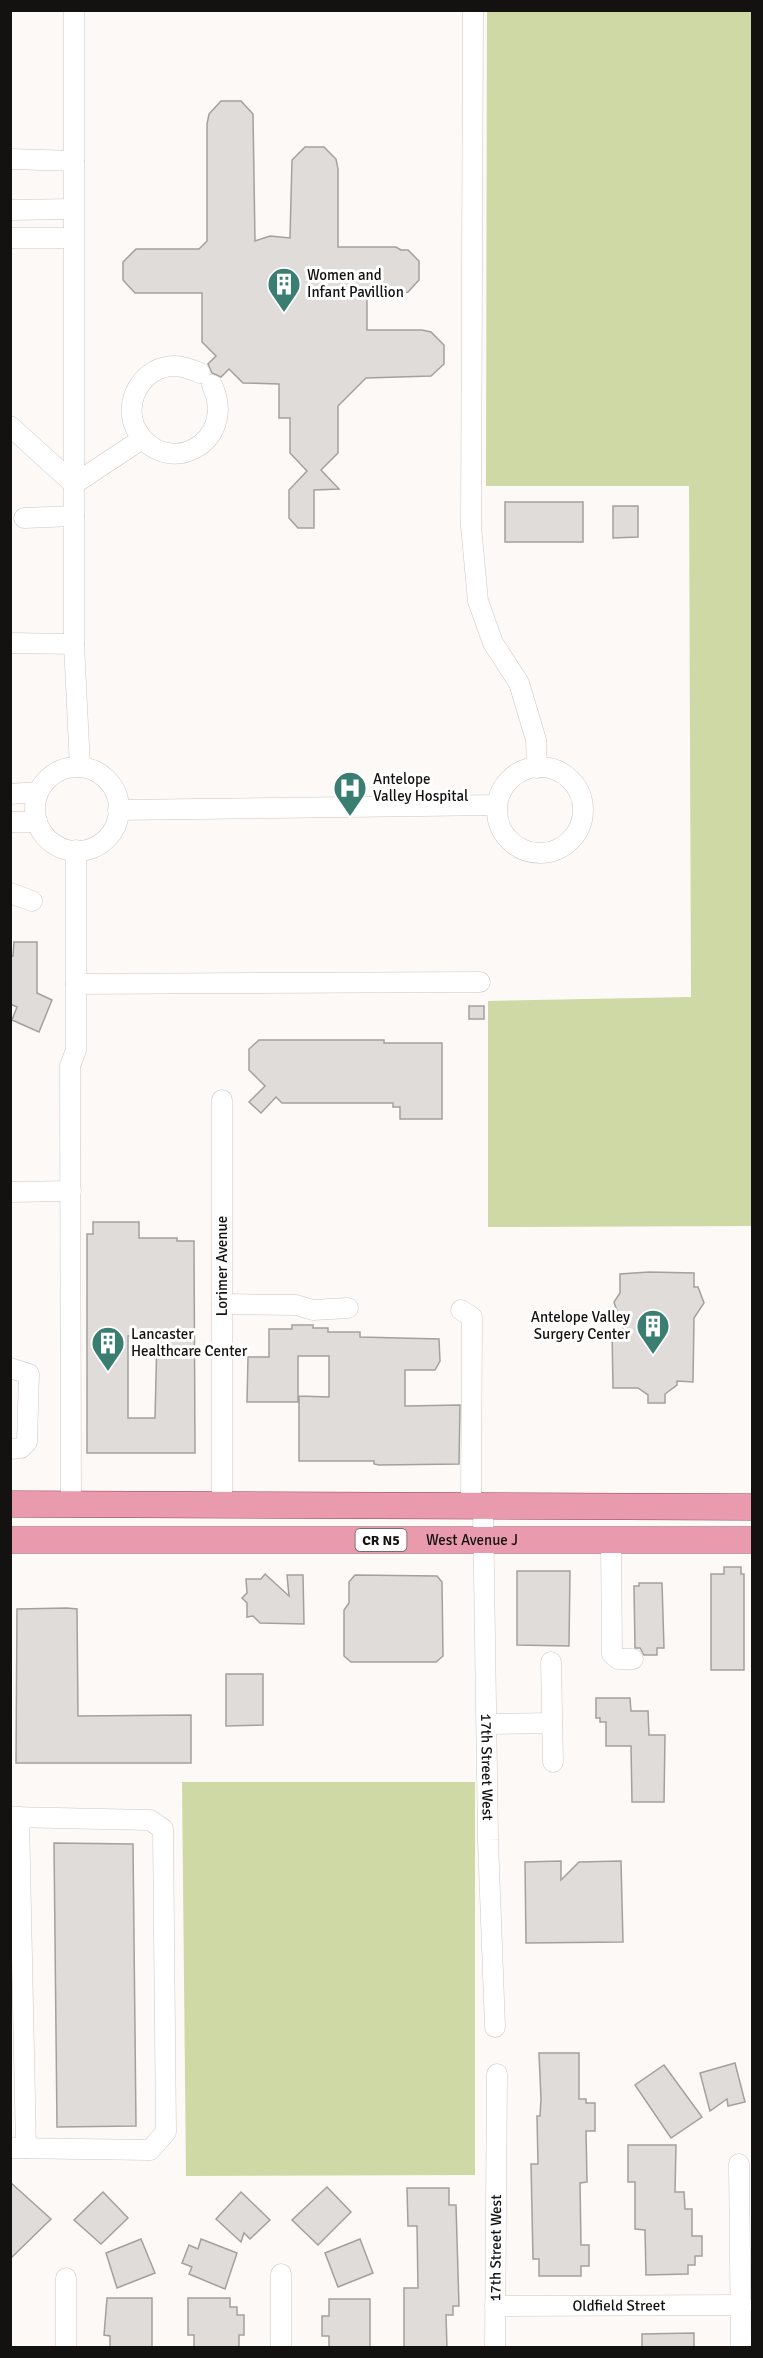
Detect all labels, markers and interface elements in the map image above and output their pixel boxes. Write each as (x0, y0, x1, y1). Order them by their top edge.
building icon: Women and Infant Pavillion (266, 266, 302, 313)
place label: Women and Infant Pavillion (307, 266, 404, 301)
hospital icon: Antelope Valley Hospital (332, 770, 368, 817)
place label: Antelope Valley Hospital (373, 770, 468, 805)
street label: Lorimer Avenue (213, 1216, 231, 1316)
place label: Antelope Valley Surgery Center (531, 1308, 630, 1343)
building icon: Antelope Valley Surgery Center (635, 1308, 671, 1355)
building icon: Lancaster Healthcare Center (90, 1325, 126, 1372)
place label: Lancaster Healthcare Center (131, 1325, 248, 1360)
road number: CR N5 (356, 1529, 406, 1551)
street label: West Avenue J (426, 1531, 518, 1549)
street label: 17th Street West (477, 1713, 497, 1821)
street label: 17th Street West (486, 2194, 505, 2302)
street label: Oldfield Street (572, 2296, 666, 2315)

